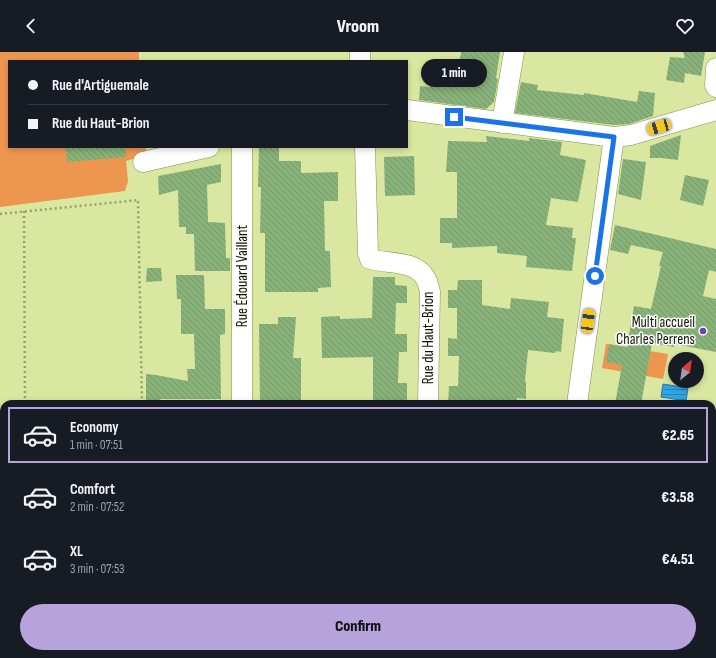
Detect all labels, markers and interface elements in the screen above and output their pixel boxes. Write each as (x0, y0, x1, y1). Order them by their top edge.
icon: back (20, 15, 42, 37)
icon: heart (674, 15, 696, 37)
text: Vroom (337, 16, 379, 37)
callout: 1 min (421, 59, 487, 87)
text: 1 min (442, 65, 466, 81)
text: Rue d'Artiguemale (52, 76, 149, 95)
route end (445, 108, 463, 126)
text: Rue du Haut-Brion (52, 114, 149, 133)
car (646, 118, 672, 136)
street label: Rue Édouard Vaillant (233, 224, 252, 327)
route start (586, 267, 604, 285)
street label: Rue du Haut-Brion (419, 292, 438, 384)
car (580, 308, 596, 334)
place label: Multi accueil Charles Perrens (616, 313, 695, 349)
marker: Multi accueil Charles Perrens (698, 326, 708, 336)
north arrow (668, 352, 704, 388)
map controls (668, 352, 704, 388)
icon: car (22, 417, 58, 453)
text: Economy (70, 418, 119, 437)
text: €2.65 (662, 426, 694, 445)
text: 1 min · 07:51 (70, 437, 123, 453)
icon: car (22, 479, 58, 515)
text: Comfort (70, 480, 115, 499)
text: €3.58 (661, 488, 694, 507)
text: 2 min · 07:52 (70, 499, 124, 515)
icon: car (22, 541, 58, 577)
text: XL (70, 542, 83, 561)
text: €4.51 (662, 550, 694, 569)
text: 3 min · 07:53 (70, 561, 125, 577)
button: Confirm (20, 604, 696, 650)

